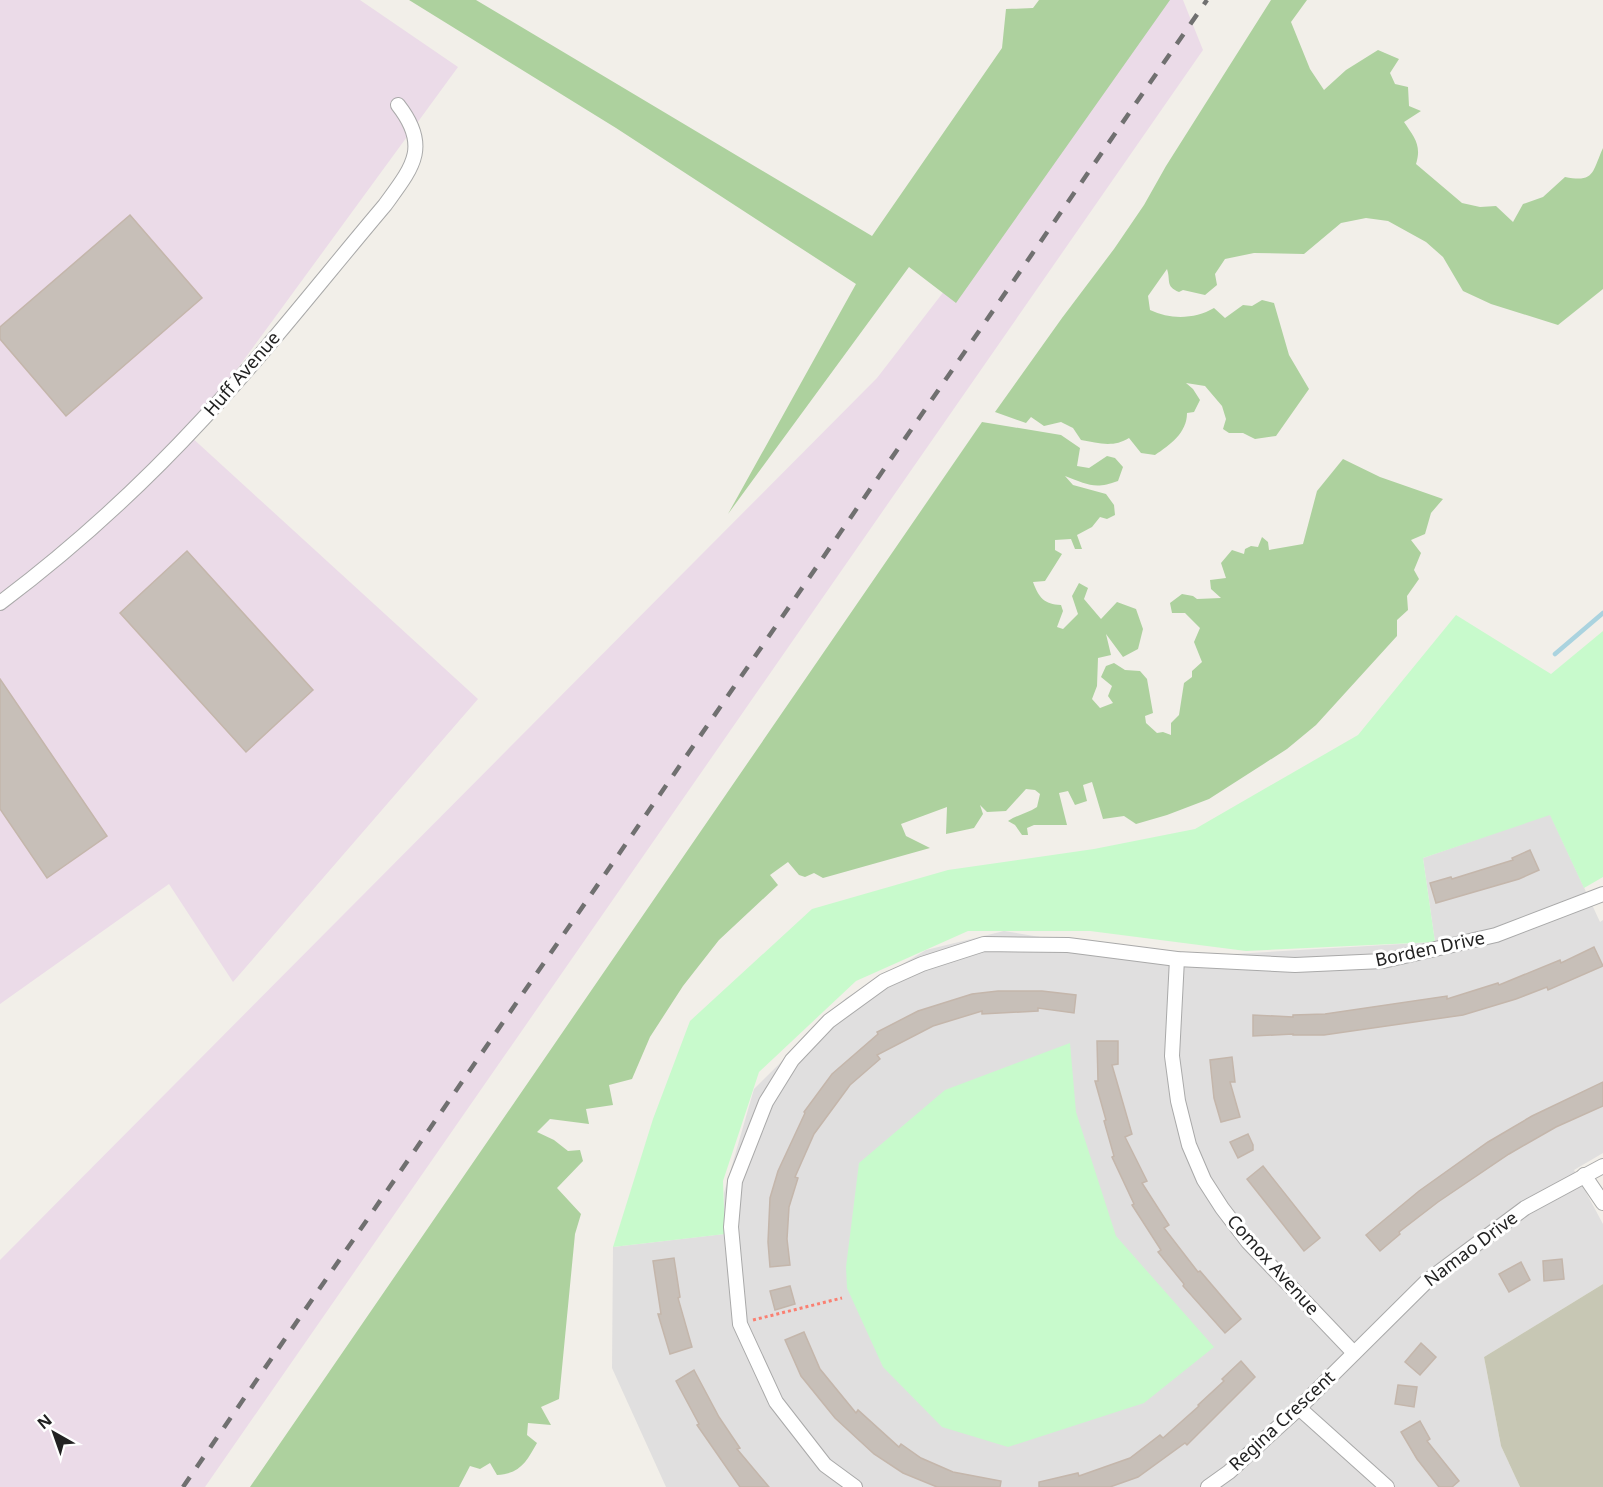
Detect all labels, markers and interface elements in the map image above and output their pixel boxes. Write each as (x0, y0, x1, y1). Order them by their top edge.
street label: Huff Avenue (198, 326, 285, 421)
street label: Borden Drive (1373, 925, 1487, 971)
street label: Namao Drive (1419, 1205, 1522, 1291)
street label: Comox Avenue (1222, 1209, 1325, 1320)
street label: Regina Crescent (1223, 1365, 1340, 1476)
north arrow (24, 1403, 84, 1463)
text: N (32, 1409, 56, 1434)

